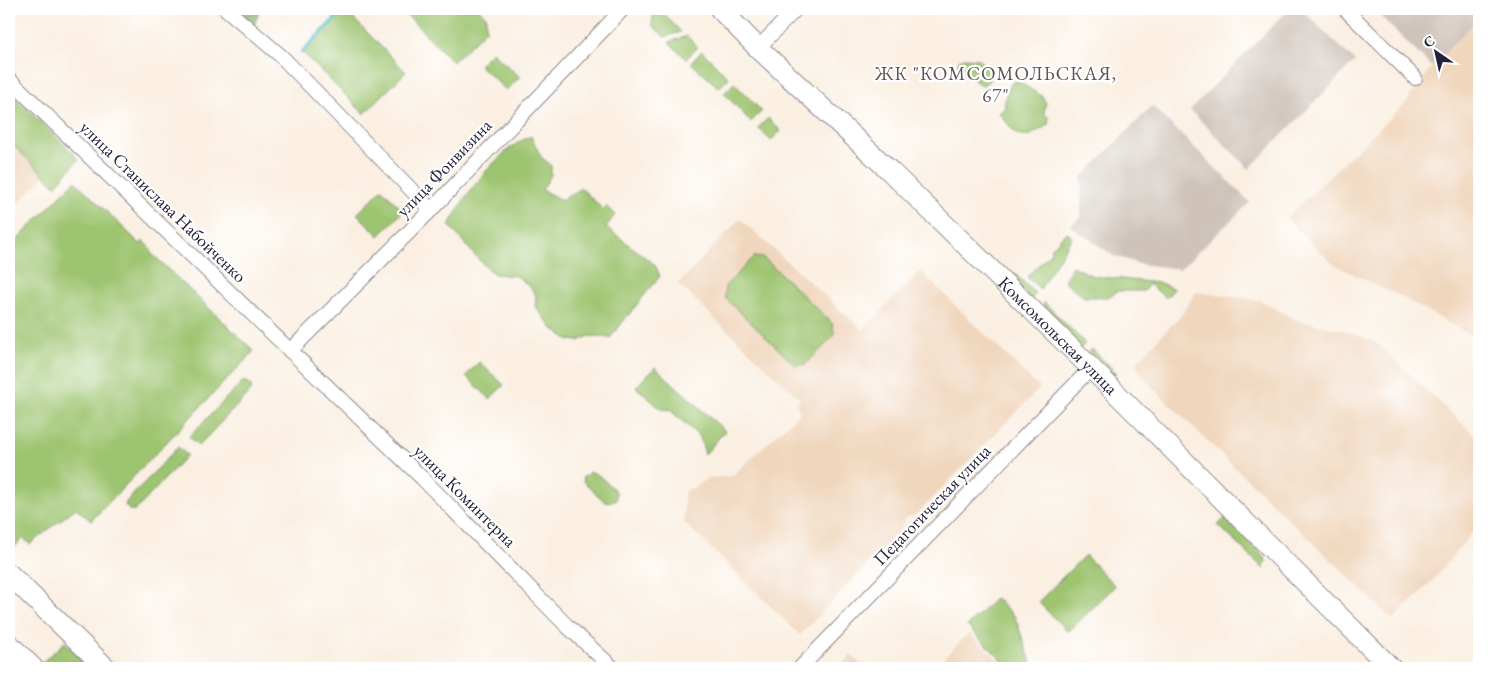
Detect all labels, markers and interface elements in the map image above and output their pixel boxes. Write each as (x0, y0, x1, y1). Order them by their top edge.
north arrow (1410, 28, 1460, 78)
text: С (1420, 31, 1438, 51)
district label: ЖК "КОМСОМОЛЬСКАЯ, 67" (874, 61, 1117, 108)
street label: улица Фонвизина (391, 113, 497, 222)
street label: улица Станислава Набойченко (75, 116, 252, 287)
street label: Комсомольская улица (993, 271, 1124, 400)
street label: улица Коминтерна (409, 439, 522, 553)
street label: Педагогическая улица (868, 439, 996, 570)

